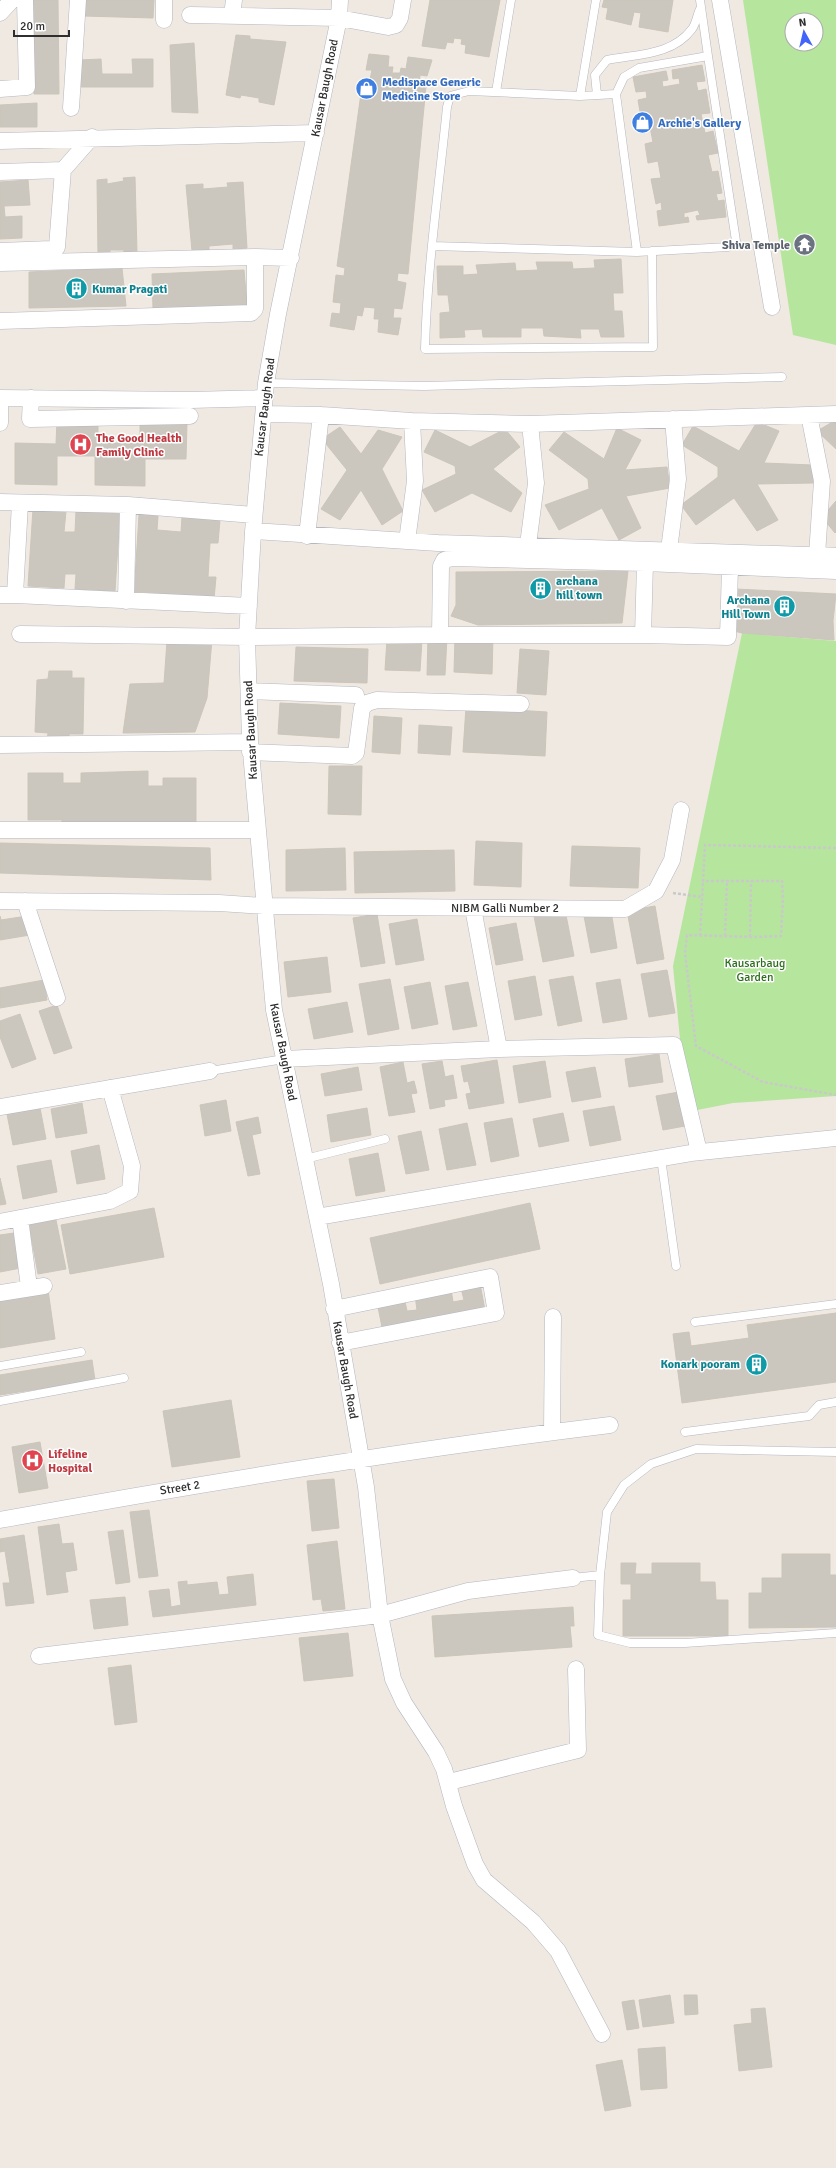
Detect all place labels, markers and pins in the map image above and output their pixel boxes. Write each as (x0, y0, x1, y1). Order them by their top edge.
place label: Medispace Generic Medicine Store (382, 75, 481, 104)
shop icon: Medispace Generic Medicine Store (354, 76, 380, 102)
shop icon: Archie's Gallery (629, 110, 655, 136)
place label: Archie's Gallery (658, 116, 741, 131)
temple icon: Shiva Temple (792, 232, 818, 258)
place label: Shiva Temple (722, 238, 790, 253)
building icon: Kumar Pragati (64, 276, 90, 302)
place label: Kumar Pragati (92, 282, 167, 297)
place label: The Good Health Family Clinic (96, 431, 182, 460)
hospital icon: The Good Health Family Clinic (68, 432, 94, 458)
place label: archana hill town (556, 574, 603, 603)
building icon: archana hill town (528, 575, 554, 601)
place label: Archana Hill Town (721, 593, 770, 622)
building icon: Archana Hill Town (772, 594, 798, 620)
building icon: Konark pooram (743, 1351, 769, 1377)
place label: Konark pooram (661, 1357, 740, 1372)
place label: Lifeline Hospital (48, 1447, 92, 1476)
hospital icon: Lifeline Hospital (19, 1448, 45, 1474)

